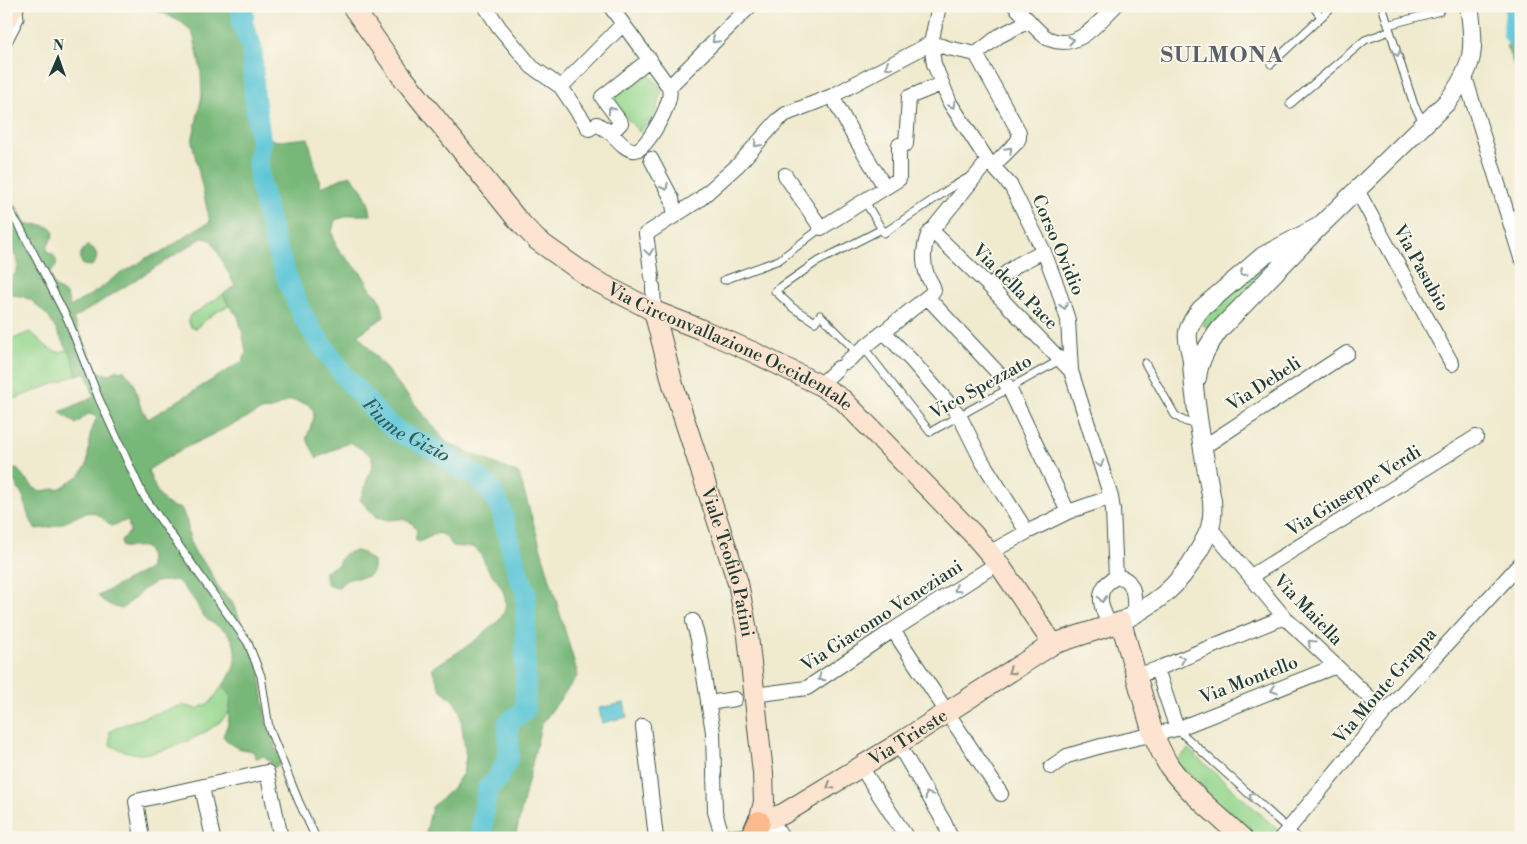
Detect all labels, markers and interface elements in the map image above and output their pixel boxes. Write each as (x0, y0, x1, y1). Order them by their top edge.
north arrow (32, 32, 82, 82)
one-way arrow (712, 34, 721, 43)
one-way arrow (1066, 35, 1075, 45)
text: N (53, 37, 64, 55)
district label: SULMONA (1161, 42, 1284, 69)
one-way arrow (1391, 48, 1401, 57)
one-way arrow (885, 60, 894, 70)
one-way arrow (945, 99, 955, 108)
one-way arrow (608, 106, 617, 116)
one-way arrow (754, 138, 763, 147)
one-way arrow (1003, 147, 1012, 156)
one-way arrow (659, 182, 669, 191)
street label: Corso Ovidio (1026, 191, 1090, 299)
street label: Via Pasubio (1387, 220, 1454, 315)
street label: Via della Pace (967, 239, 1063, 335)
one-way arrow (643, 249, 654, 257)
one-way arrow (1239, 267, 1248, 276)
street label: Via Circonvallazione Occidentale (602, 277, 858, 415)
one-way arrow (1058, 302, 1068, 310)
street label: Vico Spezzato (925, 350, 1036, 425)
street label: Via Debeli (1222, 351, 1306, 417)
water label: Fiume Gizio (357, 393, 456, 467)
street label: Via Giuseppe Verdi (1281, 440, 1426, 542)
one-way arrow (1094, 459, 1104, 467)
street label: Viale Teofilo Patini (696, 483, 759, 639)
street label: Via Giacomo Veneziani (796, 555, 967, 677)
street label: Via Maiella (1268, 569, 1348, 651)
one-way arrow (953, 583, 962, 593)
one-way arrow (1097, 596, 1107, 604)
street label: Via Monte Grappa (1328, 623, 1442, 750)
one-way arrow (1308, 640, 1317, 649)
street label: Via Montello (1196, 651, 1301, 710)
one-way arrow (1177, 655, 1186, 666)
one-way arrow (1008, 664, 1017, 674)
one-way arrow (817, 672, 827, 681)
one-way arrow (1270, 684, 1279, 694)
street label: Via Trieste (863, 704, 952, 771)
one-way arrow (826, 779, 835, 789)
one-way arrow (925, 791, 935, 800)
one-way arrow (1248, 793, 1257, 802)

